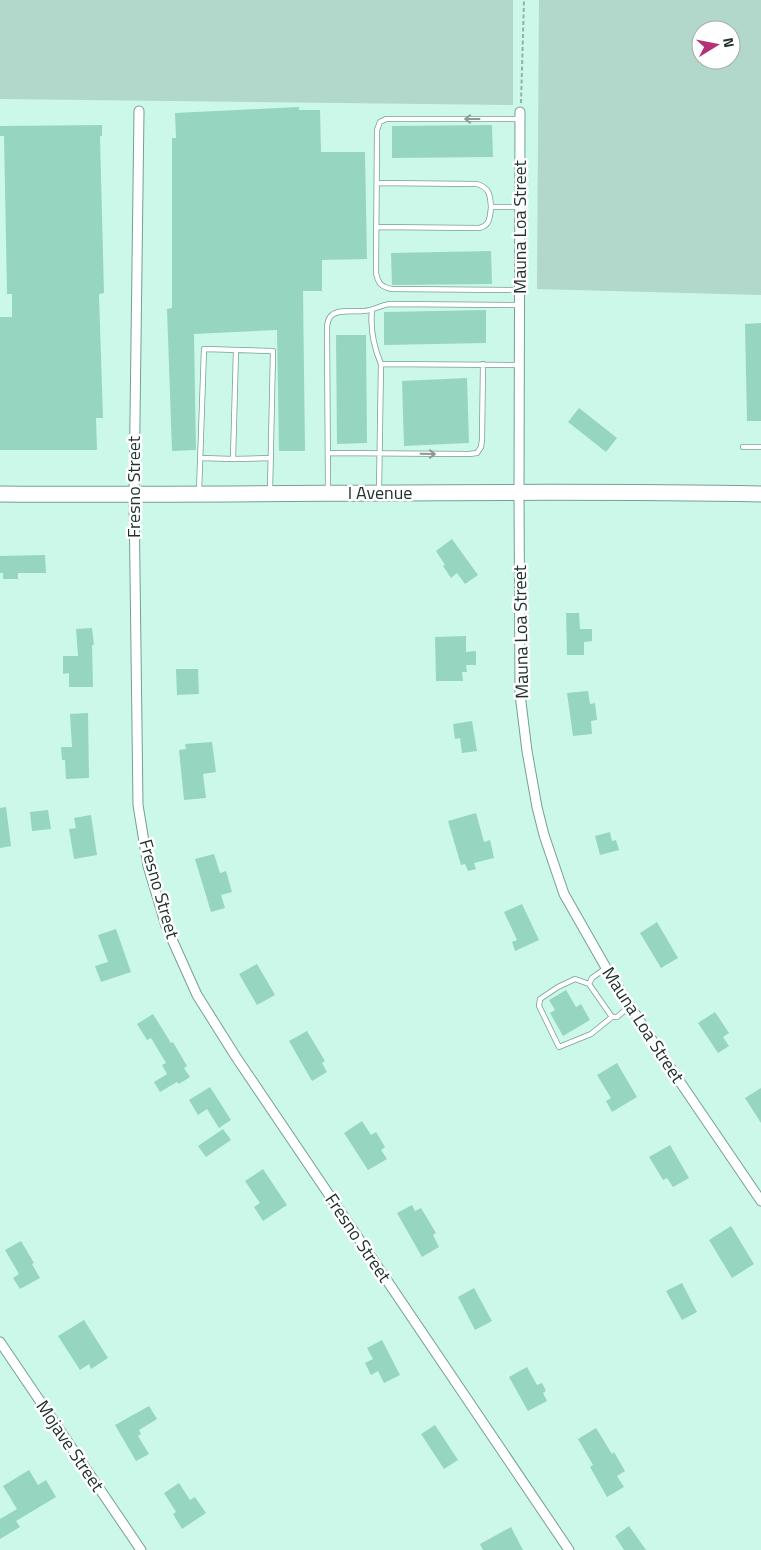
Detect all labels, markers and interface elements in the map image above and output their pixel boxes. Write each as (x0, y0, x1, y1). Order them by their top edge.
north arrow (691, 20, 741, 70)
text: N (718, 36, 740, 49)
one-way arrow (464, 114, 480, 124)
street label: Mauna Loa Street (506, 159, 533, 294)
street label: Fresno Street (120, 435, 147, 538)
one-way arrow (420, 449, 436, 459)
street label: I Avenue (348, 479, 412, 506)
street label: Mauna Loa Street (506, 564, 535, 699)
street label: Fresno Street (132, 836, 187, 942)
street label: Mauna Loa Street (596, 961, 692, 1089)
street label: Fresno Street (319, 1188, 399, 1288)
street label: Mojave Street (30, 1394, 111, 1498)

